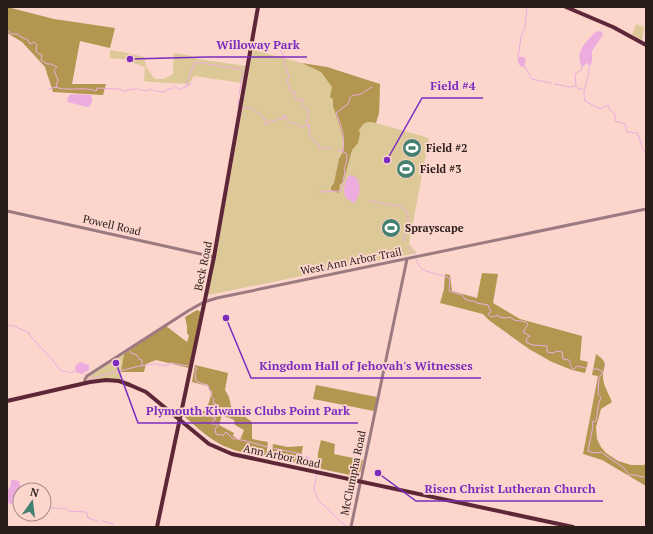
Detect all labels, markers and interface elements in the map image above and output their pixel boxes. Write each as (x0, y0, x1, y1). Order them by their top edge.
callout: Willoway Park (208, 33, 307, 57)
text: Willoway Park (216, 37, 300, 52)
callout: Field #4 (422, 74, 483, 98)
text: Field #4 (430, 78, 476, 93)
sports icon: Field #2 (401, 137, 423, 159)
place label: Field #2 (426, 141, 468, 155)
sports icon: Field #3 (395, 158, 417, 180)
place label: Field #3 (420, 162, 462, 176)
street label: Powell Road (81, 211, 143, 239)
sports icon: Sprayscape (380, 217, 402, 239)
place label: Sprayscape (405, 221, 464, 235)
street label: Beck Road (191, 240, 215, 292)
street label: West Ann Arbor Trail (299, 244, 403, 278)
callout: Kingdom Hall of Jehovah's Witnesses (251, 354, 481, 378)
text: Kingdom Hall of Jehovah's Witnesses (259, 358, 473, 373)
callout: Plymouth Kiwanis Clubs Point Park (138, 399, 358, 423)
text: Plymouth Kiwanis Clubs Point Park (146, 403, 350, 418)
street label: McClumpha Road (337, 429, 369, 517)
street label: Ann Arbor Road (242, 441, 322, 471)
callout: Risen Christ Lutheran Church (416, 477, 603, 501)
text: Risen Christ Lutheran Church (424, 481, 596, 496)
north arrow (12, 482, 52, 522)
text: N (29, 484, 41, 500)

